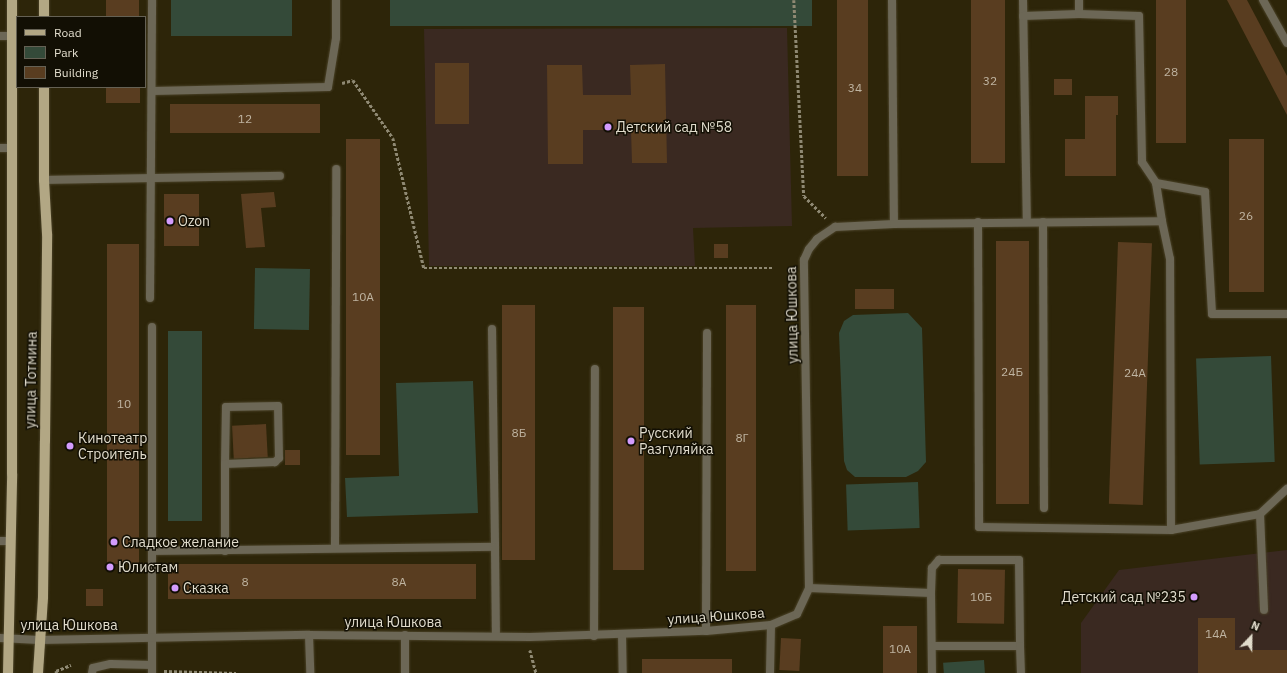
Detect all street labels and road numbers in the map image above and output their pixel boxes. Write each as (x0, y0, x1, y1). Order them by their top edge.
street label: улица Юшкова (783, 266, 801, 364)
street label: улица Тотмина (22, 331, 40, 429)
street label: улица Юшкова (667, 604, 765, 628)
street label: улица Юшкова (344, 614, 442, 630)
street label: улица Юшкова (20, 617, 118, 633)

